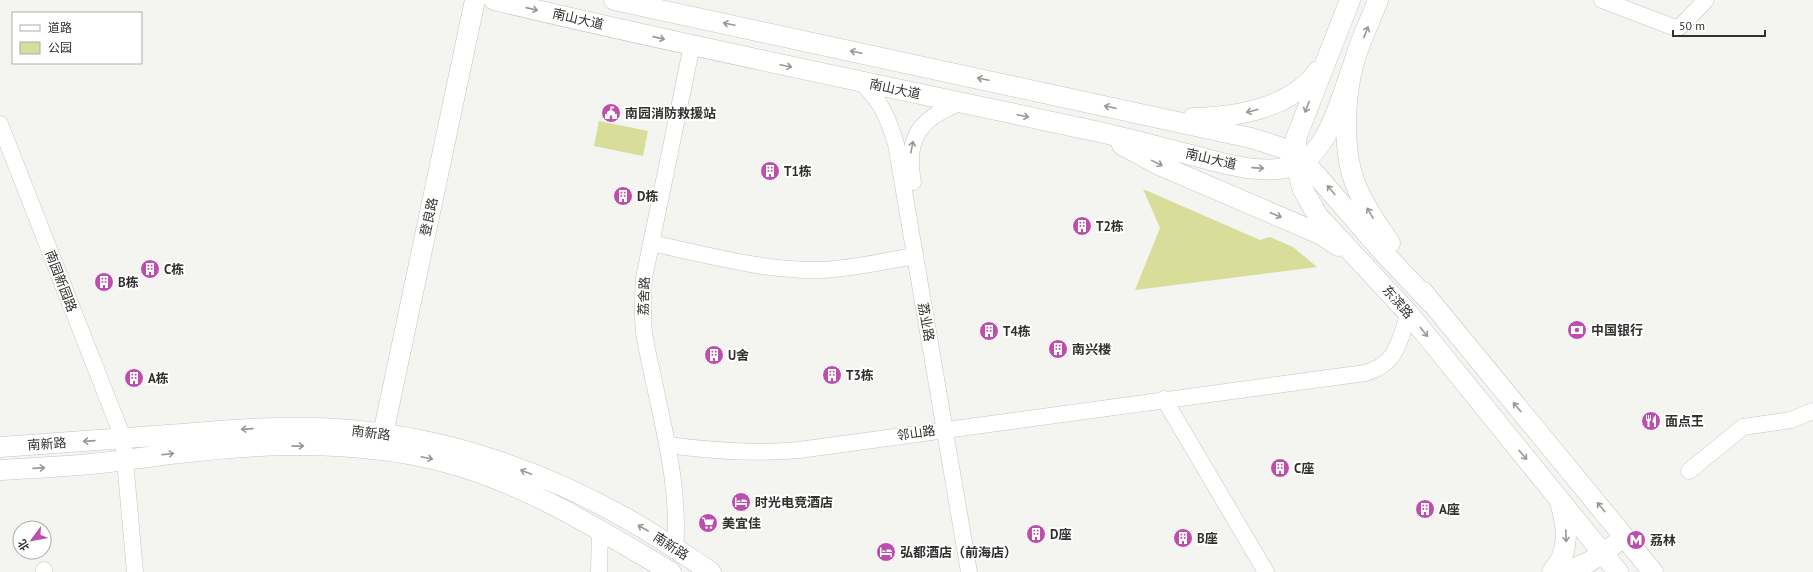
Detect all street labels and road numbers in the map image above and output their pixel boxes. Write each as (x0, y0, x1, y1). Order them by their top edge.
street label: 南山大道 (551, 5, 605, 33)
street label: 南山大道 (868, 75, 922, 103)
street label: 南山大道 (1184, 145, 1238, 173)
street label: 登良路 (417, 196, 441, 238)
street label: 南园新园路 (41, 248, 81, 314)
street label: 荔舍路 (635, 276, 653, 316)
street label: 东滨路 (1379, 282, 1417, 322)
street label: 荔业路 (914, 301, 938, 343)
street label: 南新路 (351, 422, 391, 444)
street label: 邻山路 (895, 422, 937, 444)
street label: 南新路 (27, 434, 67, 454)
street label: 南新路 (650, 528, 692, 564)

